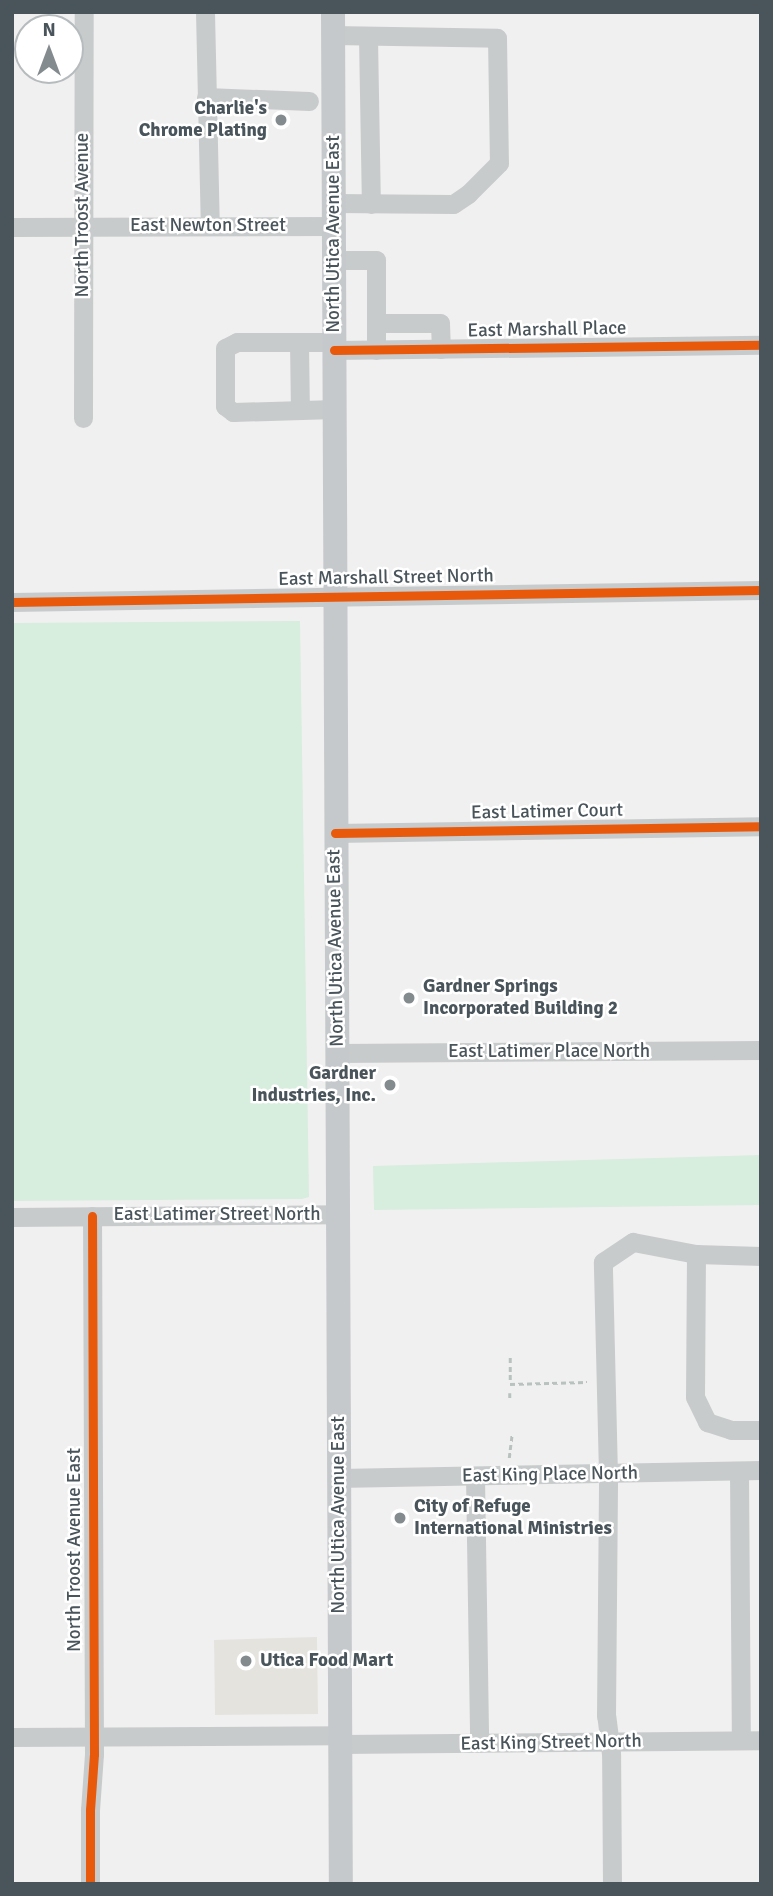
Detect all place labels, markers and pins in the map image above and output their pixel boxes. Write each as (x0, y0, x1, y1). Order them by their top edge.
place label: Charlie's Chrome Plating (139, 98, 267, 142)
marker: Charlie's Chrome Plating (273, 112, 289, 128)
place label: Gardner Springs Incorporated Building 2 (423, 976, 618, 1020)
marker: Gardner Springs Incorporated Building 2 (401, 990, 417, 1006)
place label: Gardner Industries, Inc. (251, 1063, 376, 1107)
marker: Gardner Industries, Inc. (382, 1077, 398, 1093)
place label: City of Refuge International Ministries (414, 1496, 612, 1540)
marker: City of Refuge International Ministries (392, 1510, 408, 1526)
place label: Utica Food Mart (260, 1650, 393, 1672)
marker: Utica Food Mart (238, 1653, 254, 1669)

